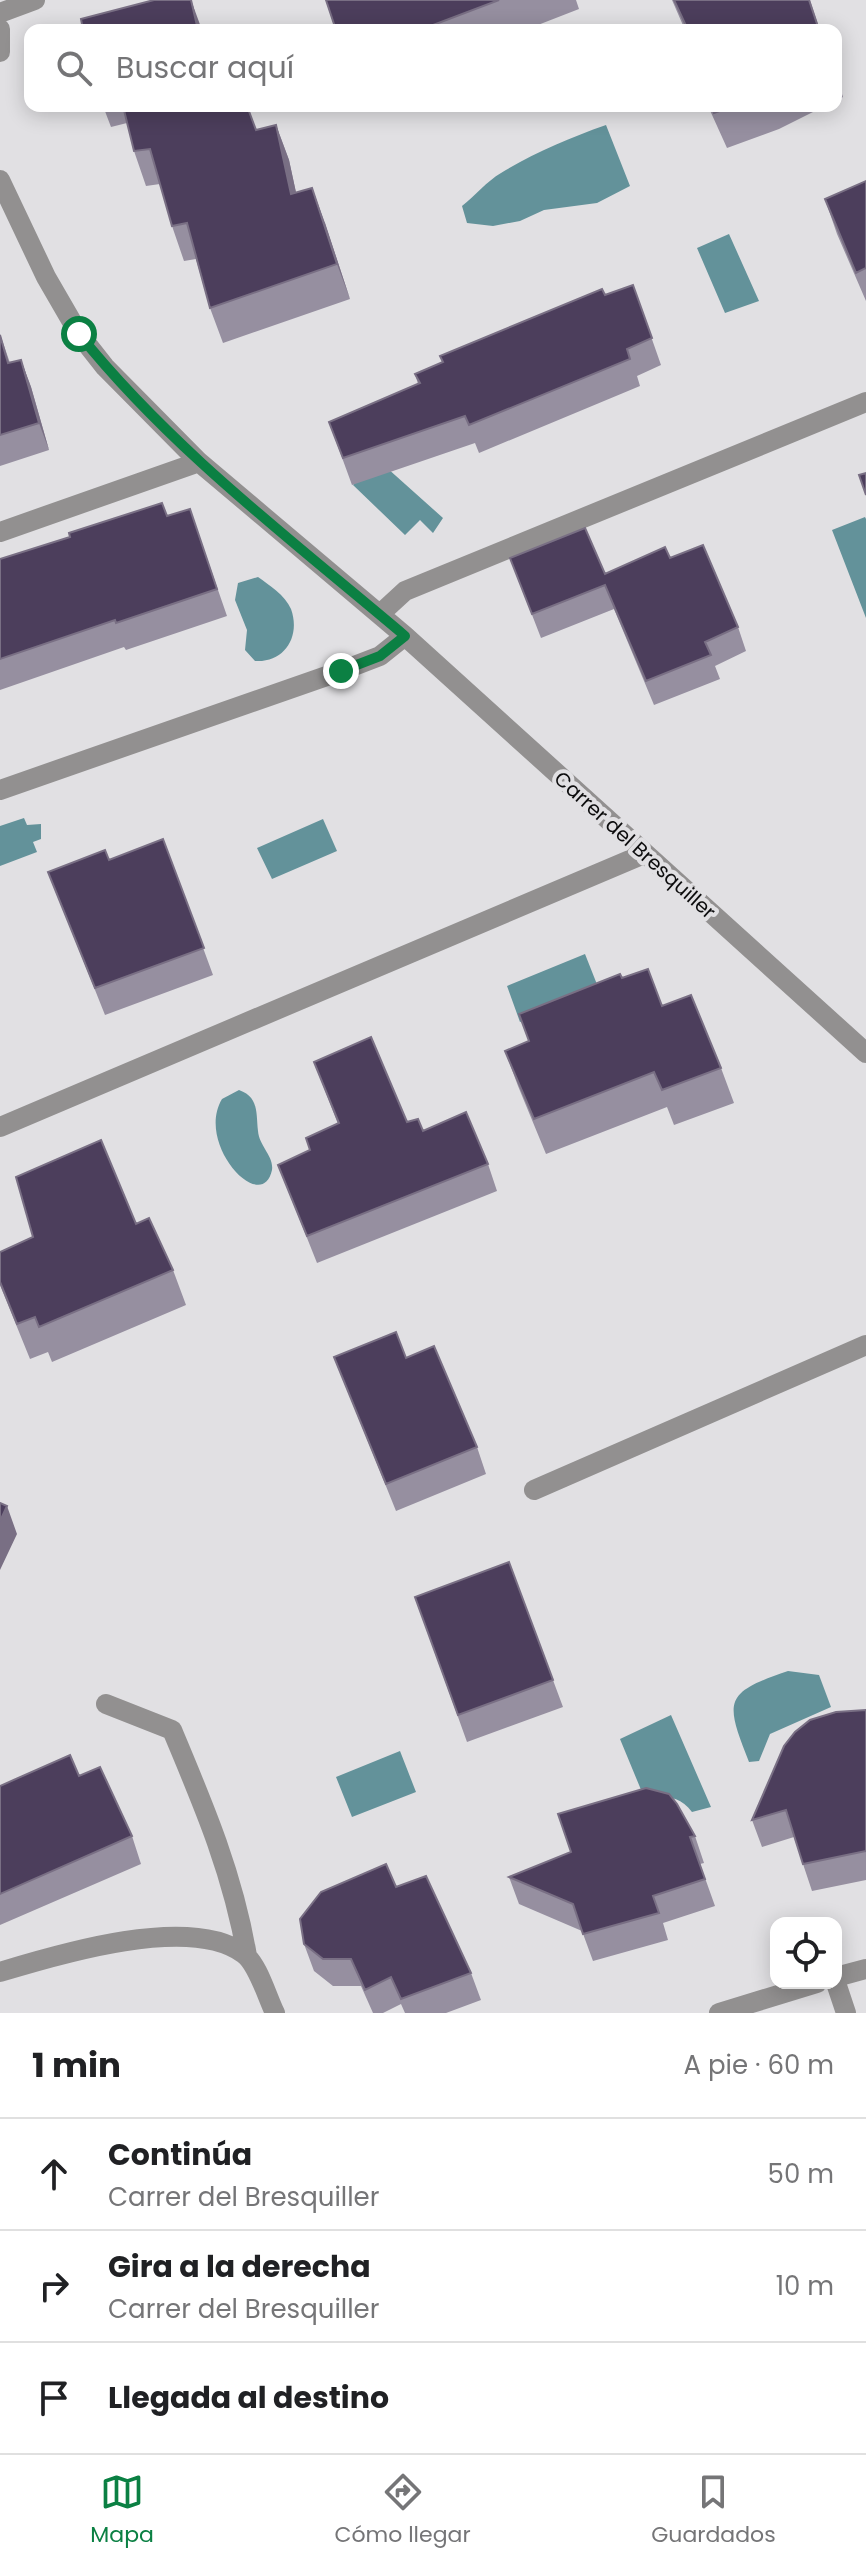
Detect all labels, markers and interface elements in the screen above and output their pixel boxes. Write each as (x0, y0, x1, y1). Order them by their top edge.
search box (24, 24, 842, 112)
icon: search (52, 46, 96, 90)
text: Buscar aquí (116, 46, 294, 89)
route start (61, 316, 97, 352)
route end (323, 653, 359, 689)
street label: Carrer del Bresquiller (548, 765, 722, 925)
map controls (770, 1917, 842, 1989)
button: locate (770, 1917, 842, 1989)
text: 1 min (32, 2041, 121, 2089)
text: A pie · 60 m (683, 2047, 834, 2083)
text: Continúa (108, 2133, 252, 2176)
icon: ahead (32, 2152, 76, 2196)
text: 50 m (768, 2156, 834, 2192)
text: Carrer del Bresquiller (108, 2179, 379, 2215)
text: Gira a la derecha (108, 2245, 371, 2288)
icon: right (32, 2264, 76, 2308)
text: 10 m (776, 2268, 834, 2304)
text: Carrer del Bresquiller (108, 2291, 379, 2327)
icon: arrive (32, 2376, 76, 2420)
text: Llegada al destino (108, 2376, 389, 2419)
tab: Mapa (90, 2470, 154, 2551)
tab: Cómo llegar (335, 2470, 471, 2551)
tab: Guardados (651, 2470, 776, 2551)

